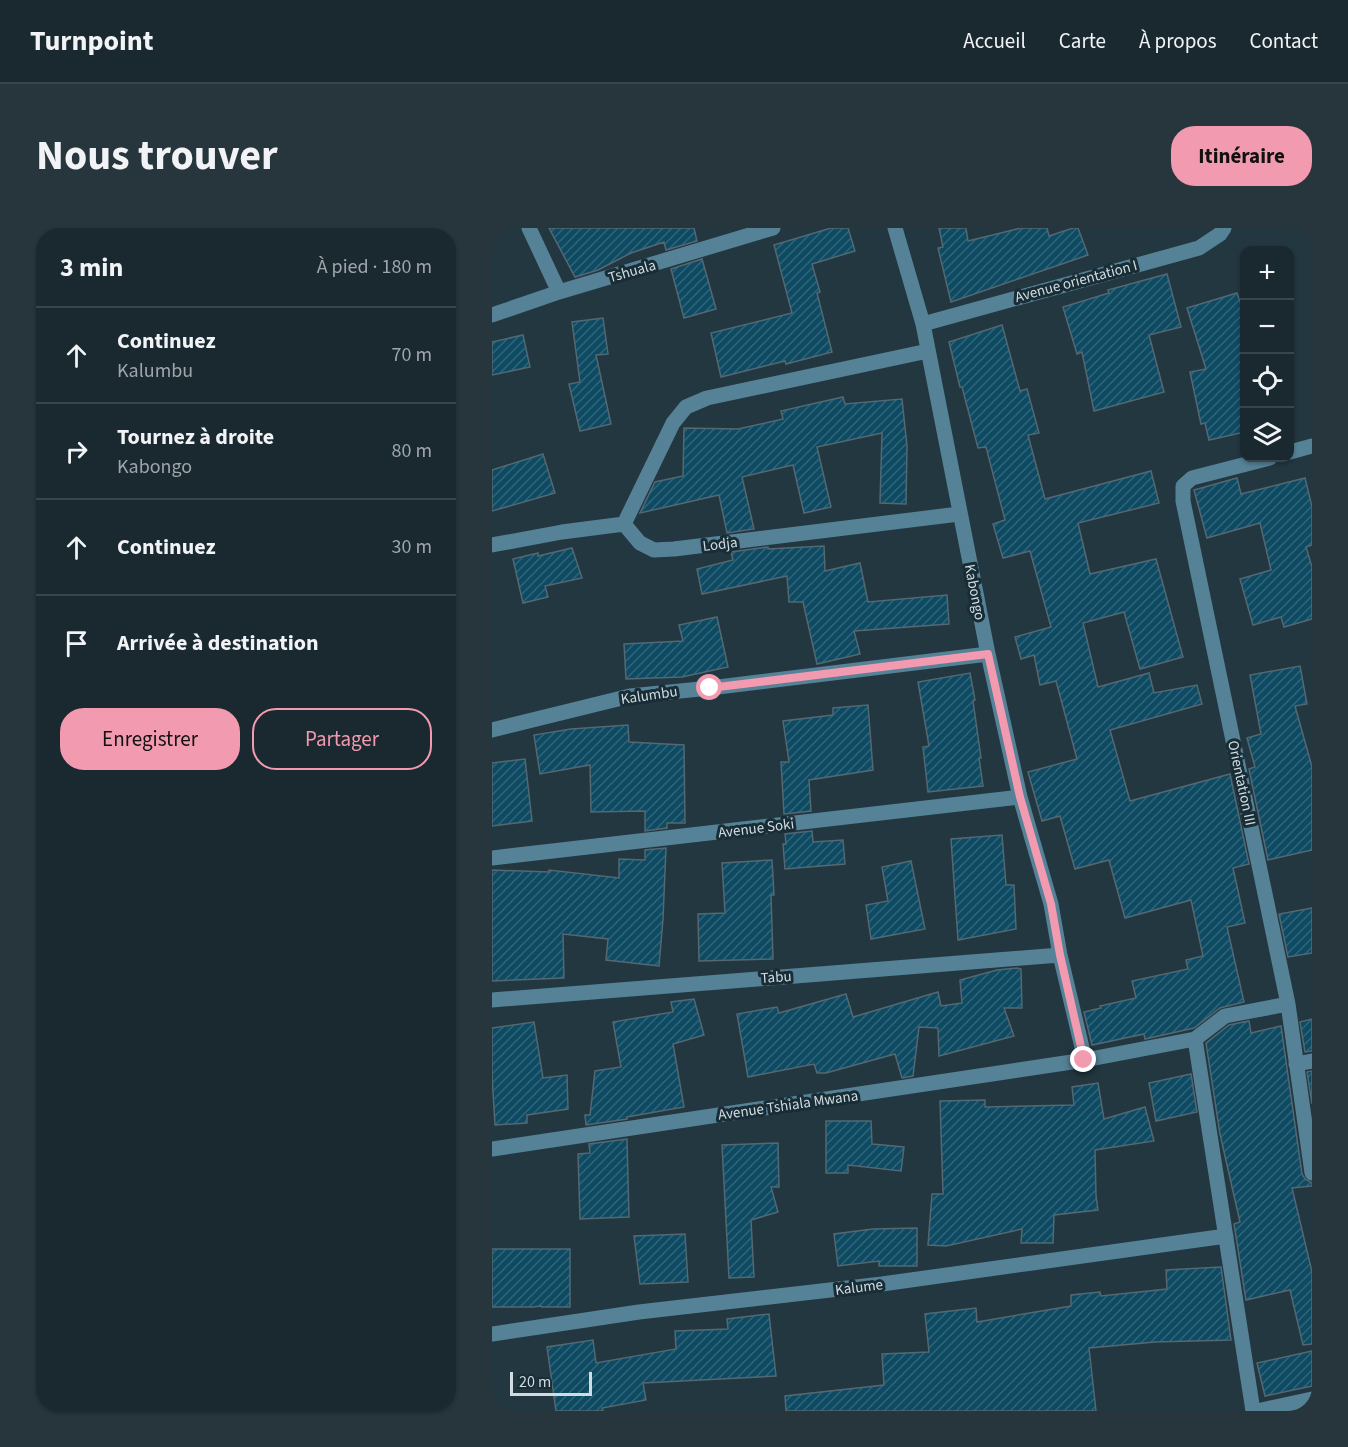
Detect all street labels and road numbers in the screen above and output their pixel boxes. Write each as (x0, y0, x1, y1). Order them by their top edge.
street label: Tshuala (606, 255, 658, 288)
street label: Avenue orientation I (1013, 255, 1140, 308)
street label: Lodja (701, 532, 739, 557)
street label: Kabongo (959, 562, 990, 622)
street label: Kalumbu (619, 681, 679, 710)
street label: Orientation III (1222, 739, 1261, 828)
street label: Avenue Soki (717, 813, 795, 844)
street label: Tabu (760, 966, 792, 989)
street label: Avenue Tshiala Mwana (717, 1085, 860, 1126)
street label: Kalume (834, 1274, 884, 1301)

